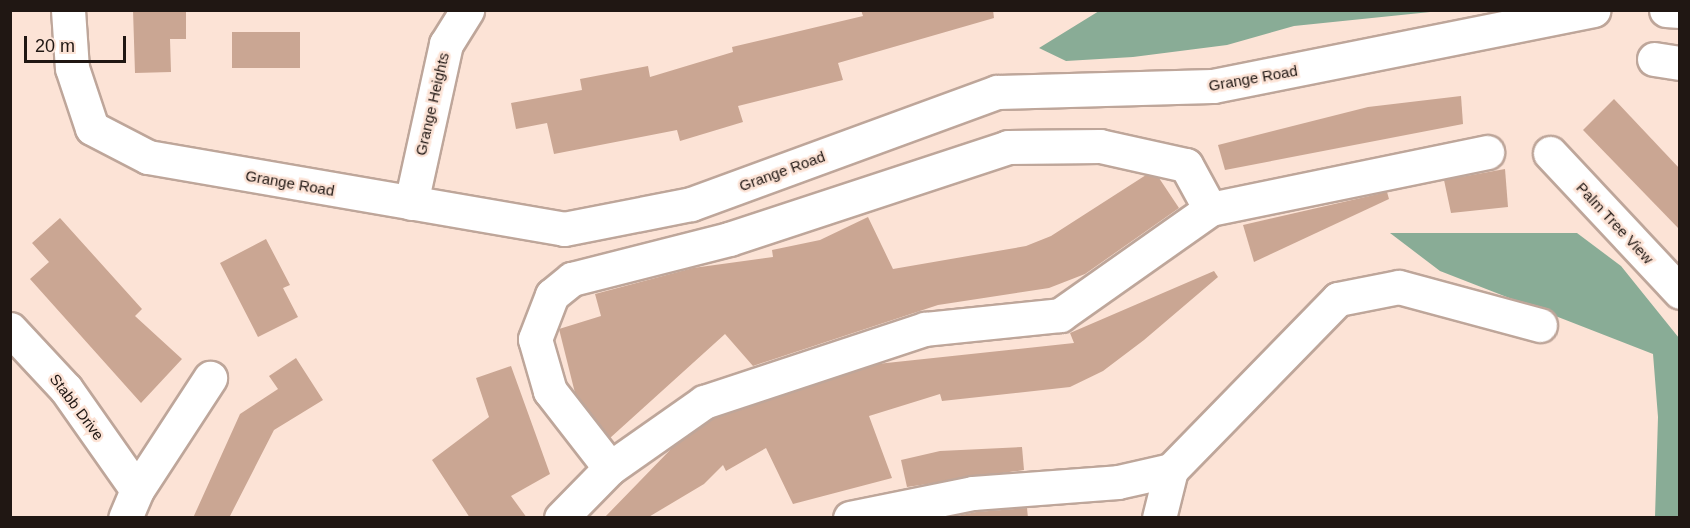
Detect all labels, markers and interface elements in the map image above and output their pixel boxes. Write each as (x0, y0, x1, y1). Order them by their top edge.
scale bar (27, 24, 129, 62)
text: 20 m (35, 36, 75, 56)
street label: Grange Heights (411, 51, 453, 157)
street label: Grange Road (1207, 61, 1299, 95)
street label: Grange Road (737, 147, 827, 195)
street label: Grange Road (244, 166, 336, 200)
street label: Palm Tree View (1573, 178, 1657, 268)
street label: Stabb Drive (46, 370, 108, 444)

